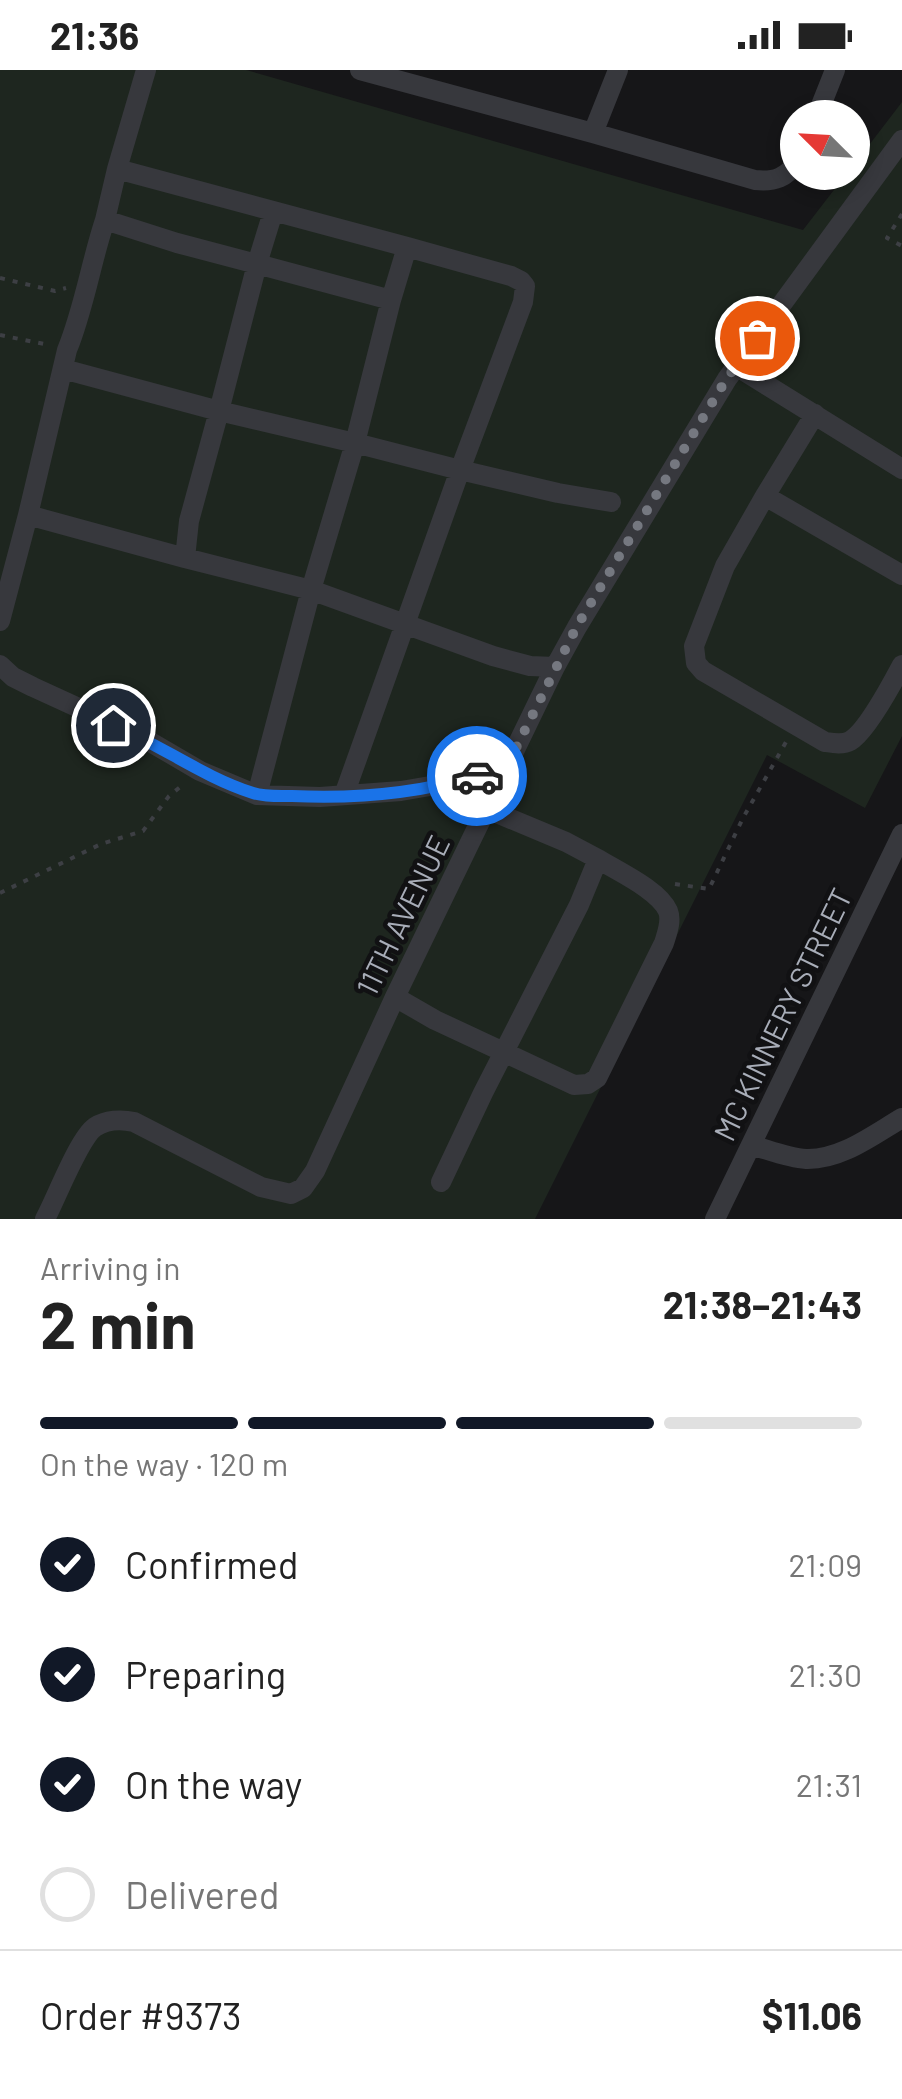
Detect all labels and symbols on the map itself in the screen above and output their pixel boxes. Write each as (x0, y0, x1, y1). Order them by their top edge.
north arrow (780, 100, 870, 190)
pin (715, 296, 800, 381)
pin (71, 683, 156, 768)
courier (427, 726, 527, 826)
street label: 11TH AVENUE (348, 829, 456, 1001)
street label: MC KINNERY STREET (705, 882, 859, 1146)

